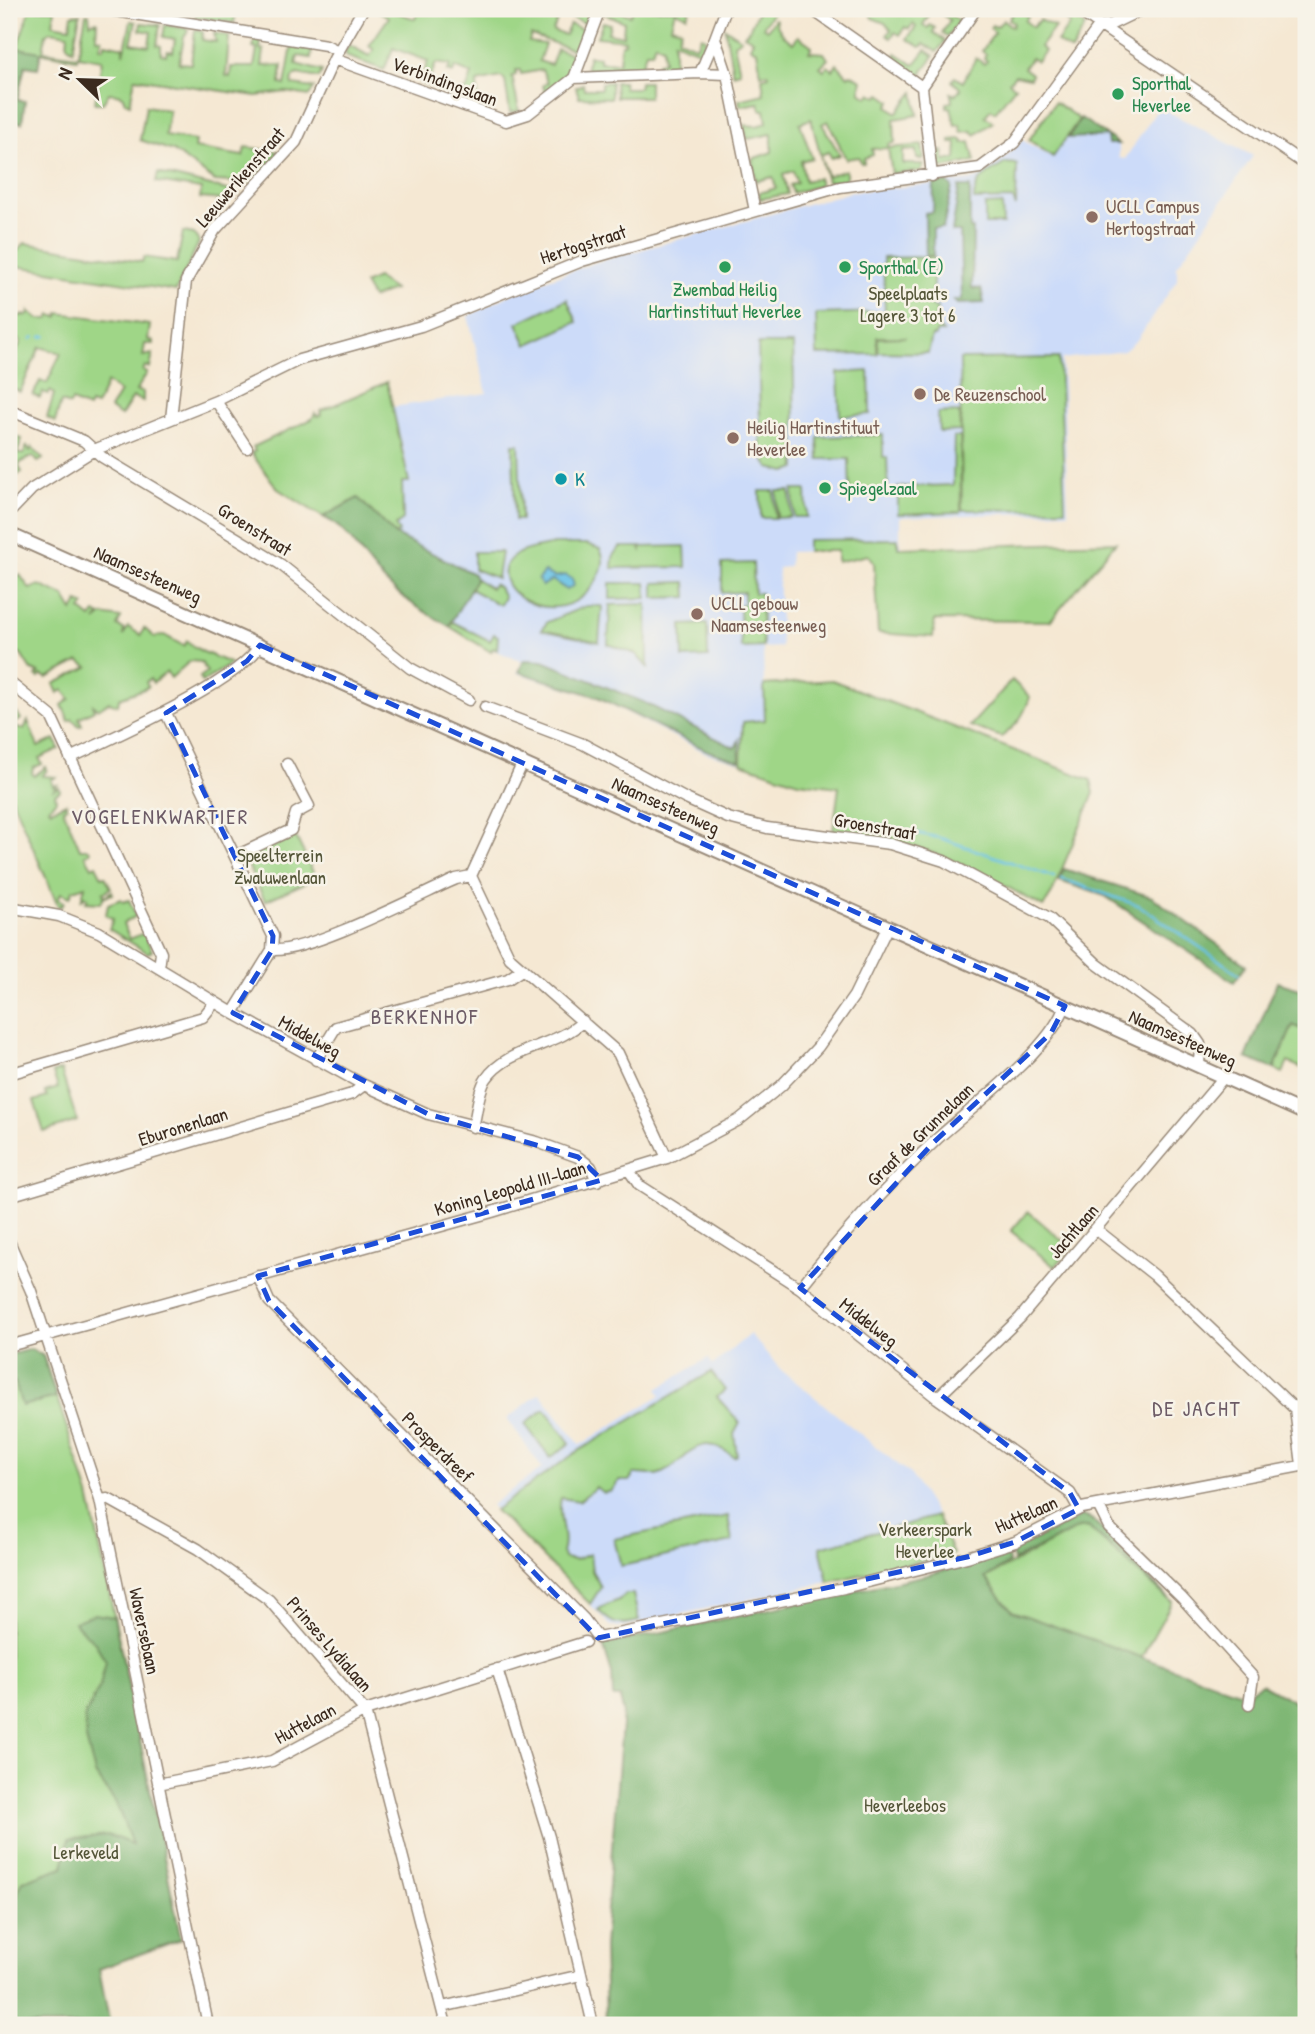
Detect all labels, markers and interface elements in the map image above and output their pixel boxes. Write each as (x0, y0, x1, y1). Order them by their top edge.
north arrow (46, 46, 116, 116)
street label: Verbindingslaan (388, 50, 502, 112)
text: N (50, 64, 78, 83)
place label: Sporthal Heverlee (1132, 70, 1192, 118)
marker: Sporthal Heverlee (1110, 86, 1126, 102)
street label: Leeuwerikenstraat (189, 121, 291, 232)
place label: UCLL Campus Hertogstraat (1106, 193, 1199, 241)
marker: UCLL Campus Hertogstraat (1084, 209, 1100, 225)
street label: Hertogstraat (537, 218, 630, 270)
place label: Sporthal (E) (859, 254, 944, 280)
marker: Zwembad Heilig Hartinstituut Heverlee (717, 259, 733, 275)
marker: Sporthal (E) (837, 259, 853, 275)
place label: Zwembad Heilig Hartinstituut Heverlee (649, 276, 802, 324)
park label: Speelplaats Lagere 3 tot 6 (860, 280, 956, 328)
place label: De Reuzenschool (934, 381, 1047, 407)
marker: De Reuzenschool (912, 386, 928, 402)
place label: Heilig Hartinstituut Heverlee (747, 414, 880, 462)
marker: Heilig Hartinstituut Heverlee (725, 430, 741, 446)
place label: K (575, 466, 585, 492)
marker: K (553, 471, 569, 487)
place label: Spiegelzaal (839, 475, 918, 501)
marker: Spiegelzaal (817, 480, 833, 496)
street label: Groenstraat (213, 496, 297, 562)
street label: Naamsesteenweg (90, 539, 206, 609)
place label: UCLL gebouw Naamsesteenweg (711, 590, 826, 638)
marker: UCLL gebouw Naamsesteenweg (689, 606, 705, 622)
street label: Naamsesteenweg (608, 770, 724, 840)
district label: VOGELENKWARTIER (71, 802, 249, 831)
street label: Groenstraat (832, 806, 919, 846)
park label: Speelterrein Zwaluwenlaan (234, 842, 326, 890)
district label: BERKENHOF (371, 1002, 479, 1031)
street label: Naamsesteenweg (1125, 1003, 1241, 1073)
street label: Middelweg (274, 1008, 346, 1064)
street label: Graaf de Grunnelaan (861, 1076, 979, 1192)
street label: Eburonenlaan (135, 1100, 231, 1152)
street label: Koning Leopold III-laan (431, 1154, 589, 1222)
street label: Jachtlaan (1042, 1198, 1104, 1264)
street label: Middelweg (834, 1291, 904, 1353)
district label: DE JACHT (1152, 1394, 1242, 1423)
street label: Prosperdreef (397, 1406, 480, 1489)
street label: Huttelaan (991, 1489, 1061, 1539)
park label: Verkeerspark Heverlee (878, 1516, 972, 1564)
street label: Waversebaan (123, 1585, 167, 1677)
street label: Prinses Lydialaan (281, 1591, 379, 1697)
street label: Huttelaan (270, 1696, 340, 1750)
park label: Heverleebos (864, 1792, 946, 1818)
park label: Lerkeveld (53, 1839, 119, 1865)

